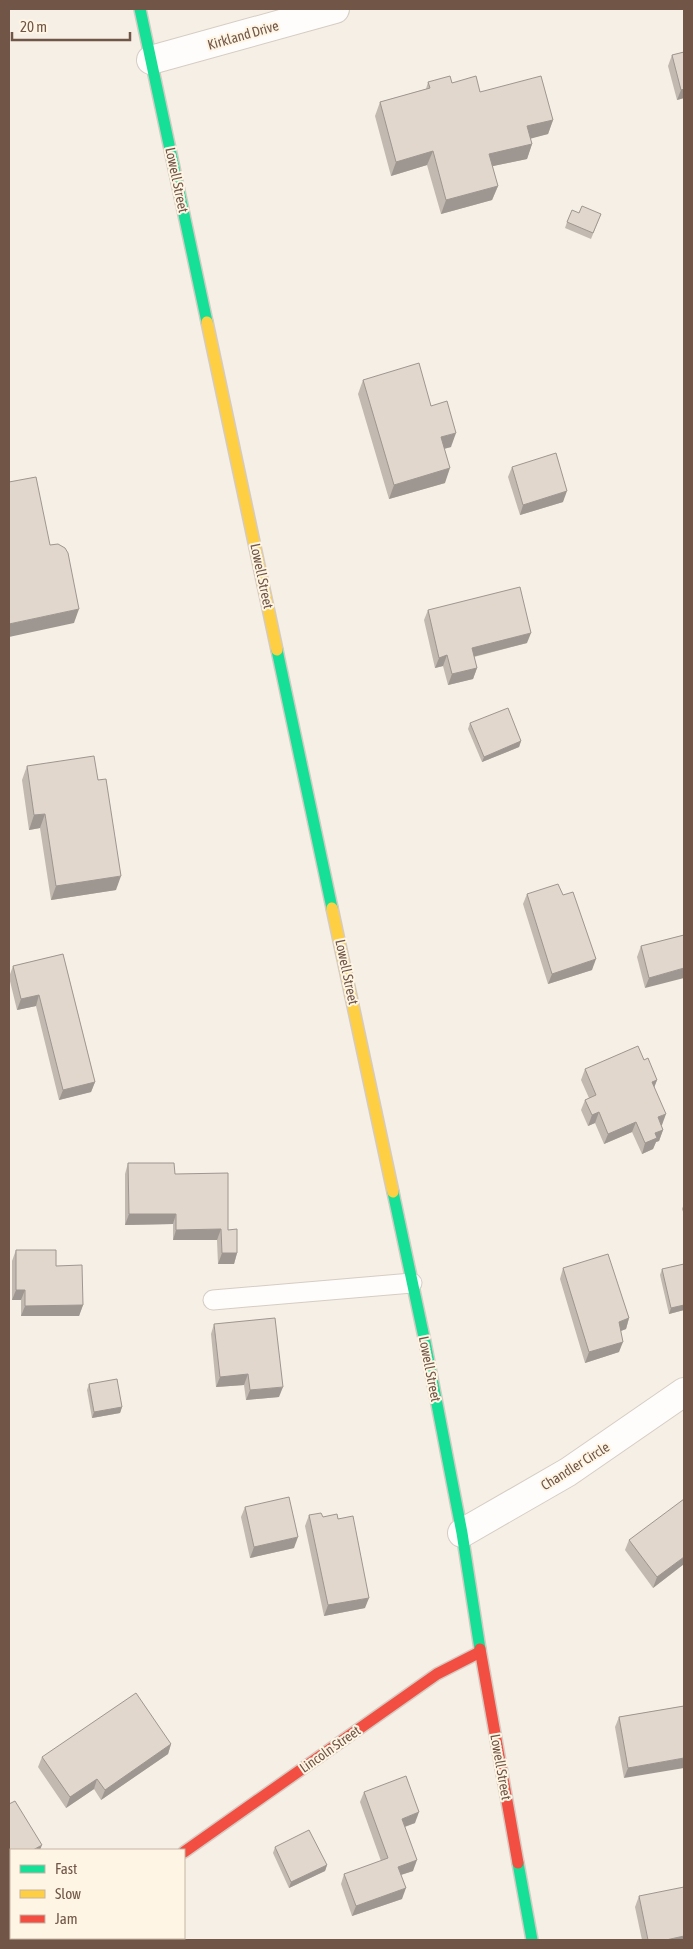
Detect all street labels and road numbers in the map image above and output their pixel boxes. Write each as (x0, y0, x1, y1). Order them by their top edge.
street label: Kirkland Drive (206, 17, 280, 53)
street label: Lowell Street (162, 146, 192, 214)
street label: Lowell Street (247, 542, 277, 610)
street label: Lowell Street (332, 938, 362, 1006)
street label: Lowell Street (416, 1335, 444, 1403)
street label: Chandler Circle (538, 1439, 612, 1493)
street label: Lincoln Street (297, 1722, 363, 1776)
street label: Lowell Street (487, 1733, 515, 1801)

